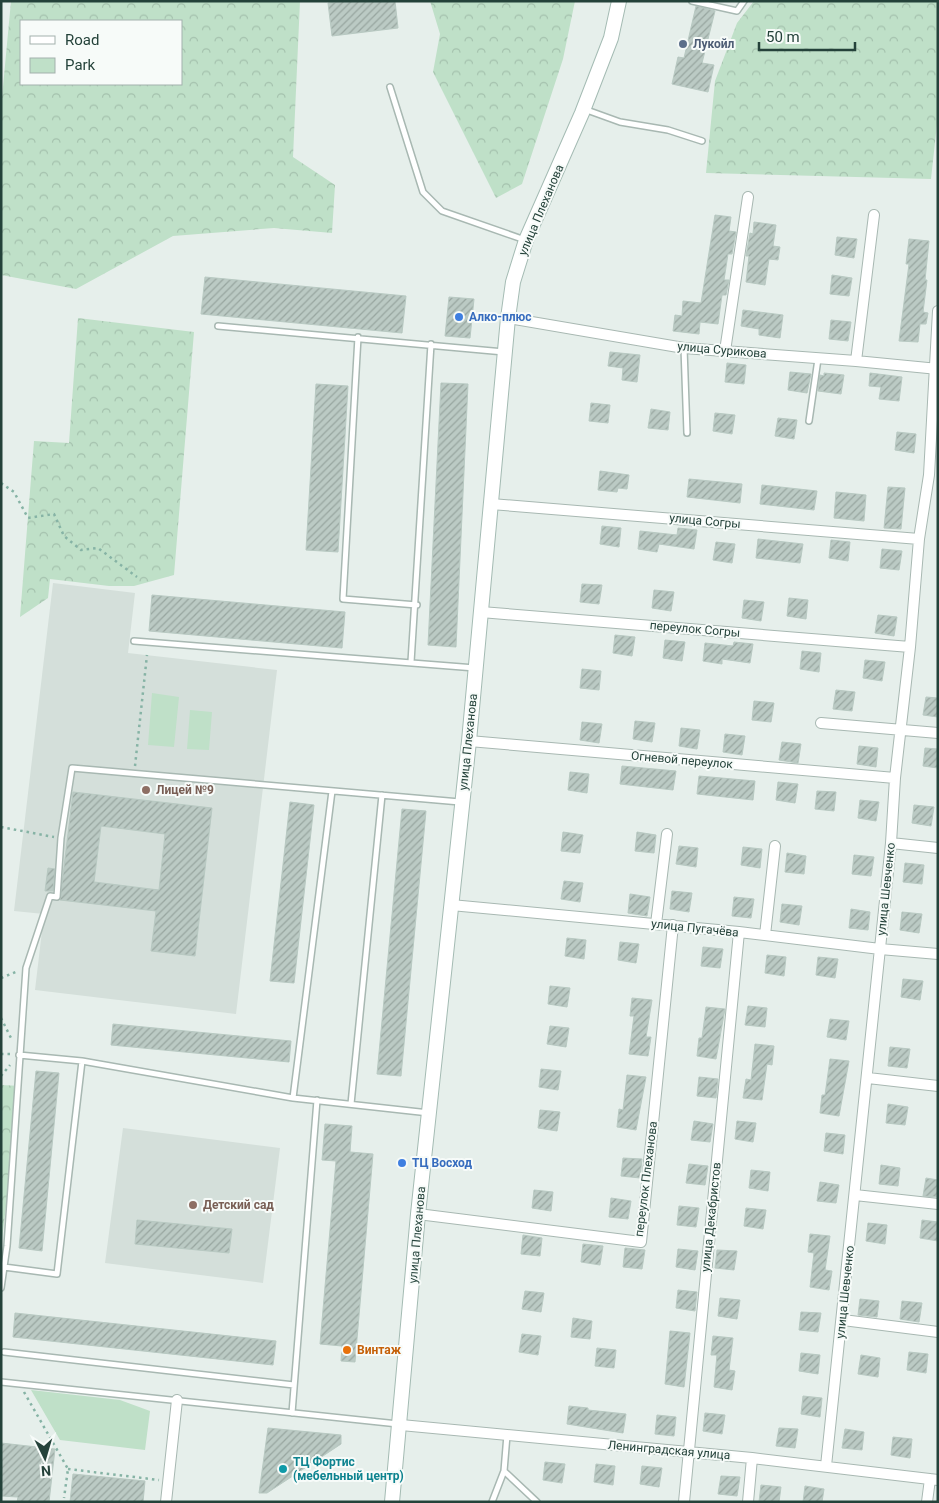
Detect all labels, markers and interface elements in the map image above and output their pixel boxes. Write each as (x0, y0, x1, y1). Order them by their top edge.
legend (20, 20, 182, 85)
scale bar (759, 20, 855, 52)
text: 50 m (766, 28, 800, 46)
text: Road (65, 31, 99, 49)
place label: Лукойл (693, 37, 735, 51)
marker: Лукойл (677, 38, 689, 50)
text: Park (65, 56, 96, 74)
street label: улица Плеханова (516, 162, 566, 258)
place label: Алко-плюс (469, 310, 532, 324)
marker: Алко-плюс (453, 311, 465, 323)
street label: улица Сурикова (677, 339, 767, 361)
street label: улица Согры (669, 511, 741, 531)
street label: переулок Согры (649, 618, 741, 640)
street label: улица Плеханова (456, 693, 480, 791)
street label: Огневой переулок (630, 749, 734, 771)
place label: Лицей №9 (156, 783, 214, 797)
marker: Лицей №9 (140, 784, 152, 796)
street label: улица Шевченко (874, 842, 898, 936)
street label: улица Пугачёва (651, 916, 739, 940)
street label: переулок Плеханова (632, 1120, 660, 1238)
place label: ТЦ Восход (412, 1156, 472, 1170)
marker: ТЦ Восход (396, 1157, 408, 1169)
street label: улица Декабристов (698, 1161, 724, 1272)
street label: улица Плеханова (406, 1186, 428, 1284)
place label: Детский сад (203, 1198, 274, 1212)
marker: Детский сад (187, 1199, 199, 1211)
street label: улица Шевченко (833, 1245, 857, 1339)
place label: Винтаж (357, 1343, 402, 1357)
marker: Винтаж (341, 1344, 353, 1356)
north arrow (20, 1433, 70, 1483)
street label: Ленинградская улица (607, 1438, 731, 1462)
place label: ТЦ Фортис (мебельный центр) (293, 1455, 404, 1483)
text: N (41, 1463, 52, 1479)
marker: ТЦ Фортис (мебельный центр) (277, 1463, 289, 1475)

